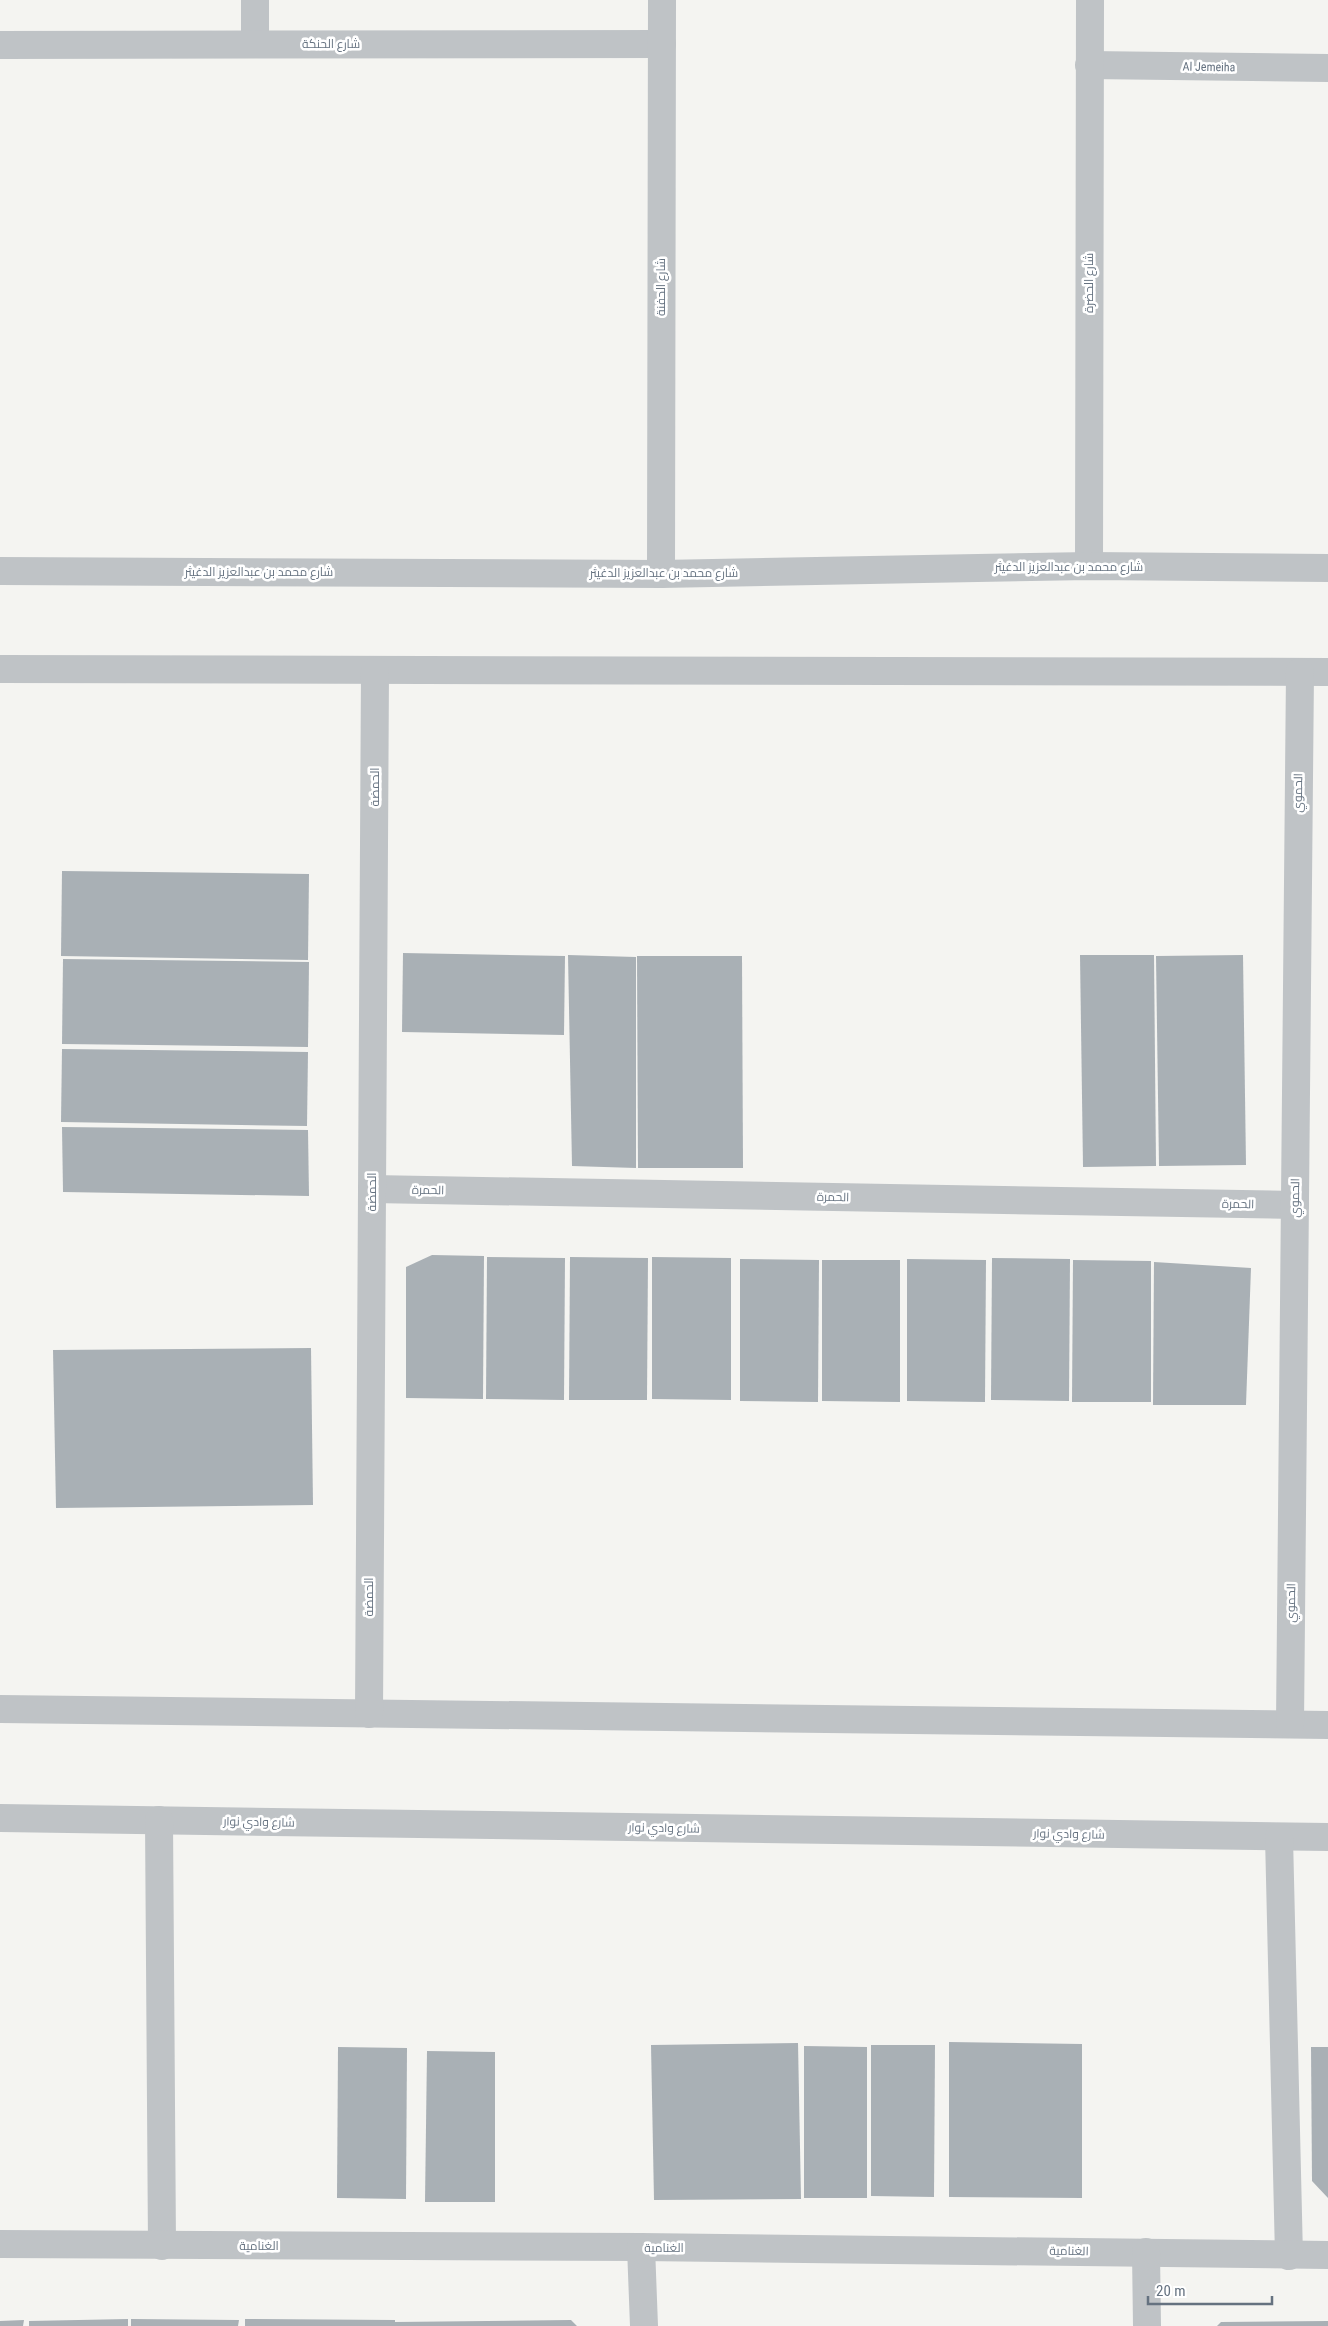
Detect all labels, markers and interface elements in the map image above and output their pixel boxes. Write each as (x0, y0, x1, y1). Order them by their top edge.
street label: شارع الحنكة (302, 37, 360, 52)
street label: Al Jemeiha (1182, 60, 1236, 74)
street label: شارع الحضرة (1082, 253, 1097, 313)
street label: شارع الحفنة (654, 258, 669, 316)
street label: شارع محمد بن عبدالعزيز الدغيثر (994, 560, 1143, 575)
street label: شارع محمد بن عبدالعزيز الدغيثر (184, 565, 333, 580)
street label: شارع محمد بن عبدالعزيز الدغيثر (589, 566, 738, 581)
street label: الحمضة (368, 767, 382, 807)
street label: الحموي (1291, 773, 1308, 813)
street label: الحمضة (365, 1172, 379, 1212)
street label: الحموي (1288, 1178, 1305, 1218)
street label: الحمرة (412, 1183, 444, 1197)
street label: الحمرة (817, 1190, 849, 1204)
street label: الحمرة (1222, 1197, 1254, 1211)
street label: الحمضة (362, 1577, 376, 1617)
street label: الحموي (1284, 1583, 1301, 1623)
street label: شارع وادي نوار (222, 1814, 295, 1833)
street label: شارع وادي نوار (627, 1820, 700, 1839)
street label: شارع وادي نوار (1032, 1826, 1105, 1845)
street label: الغنامية (239, 2239, 279, 2253)
street label: الغنامية (644, 2241, 684, 2255)
street label: الغنامية (1049, 2244, 1089, 2258)
scale bar (1148, 2274, 1272, 2306)
text: 20 m (1156, 2282, 1186, 2300)

